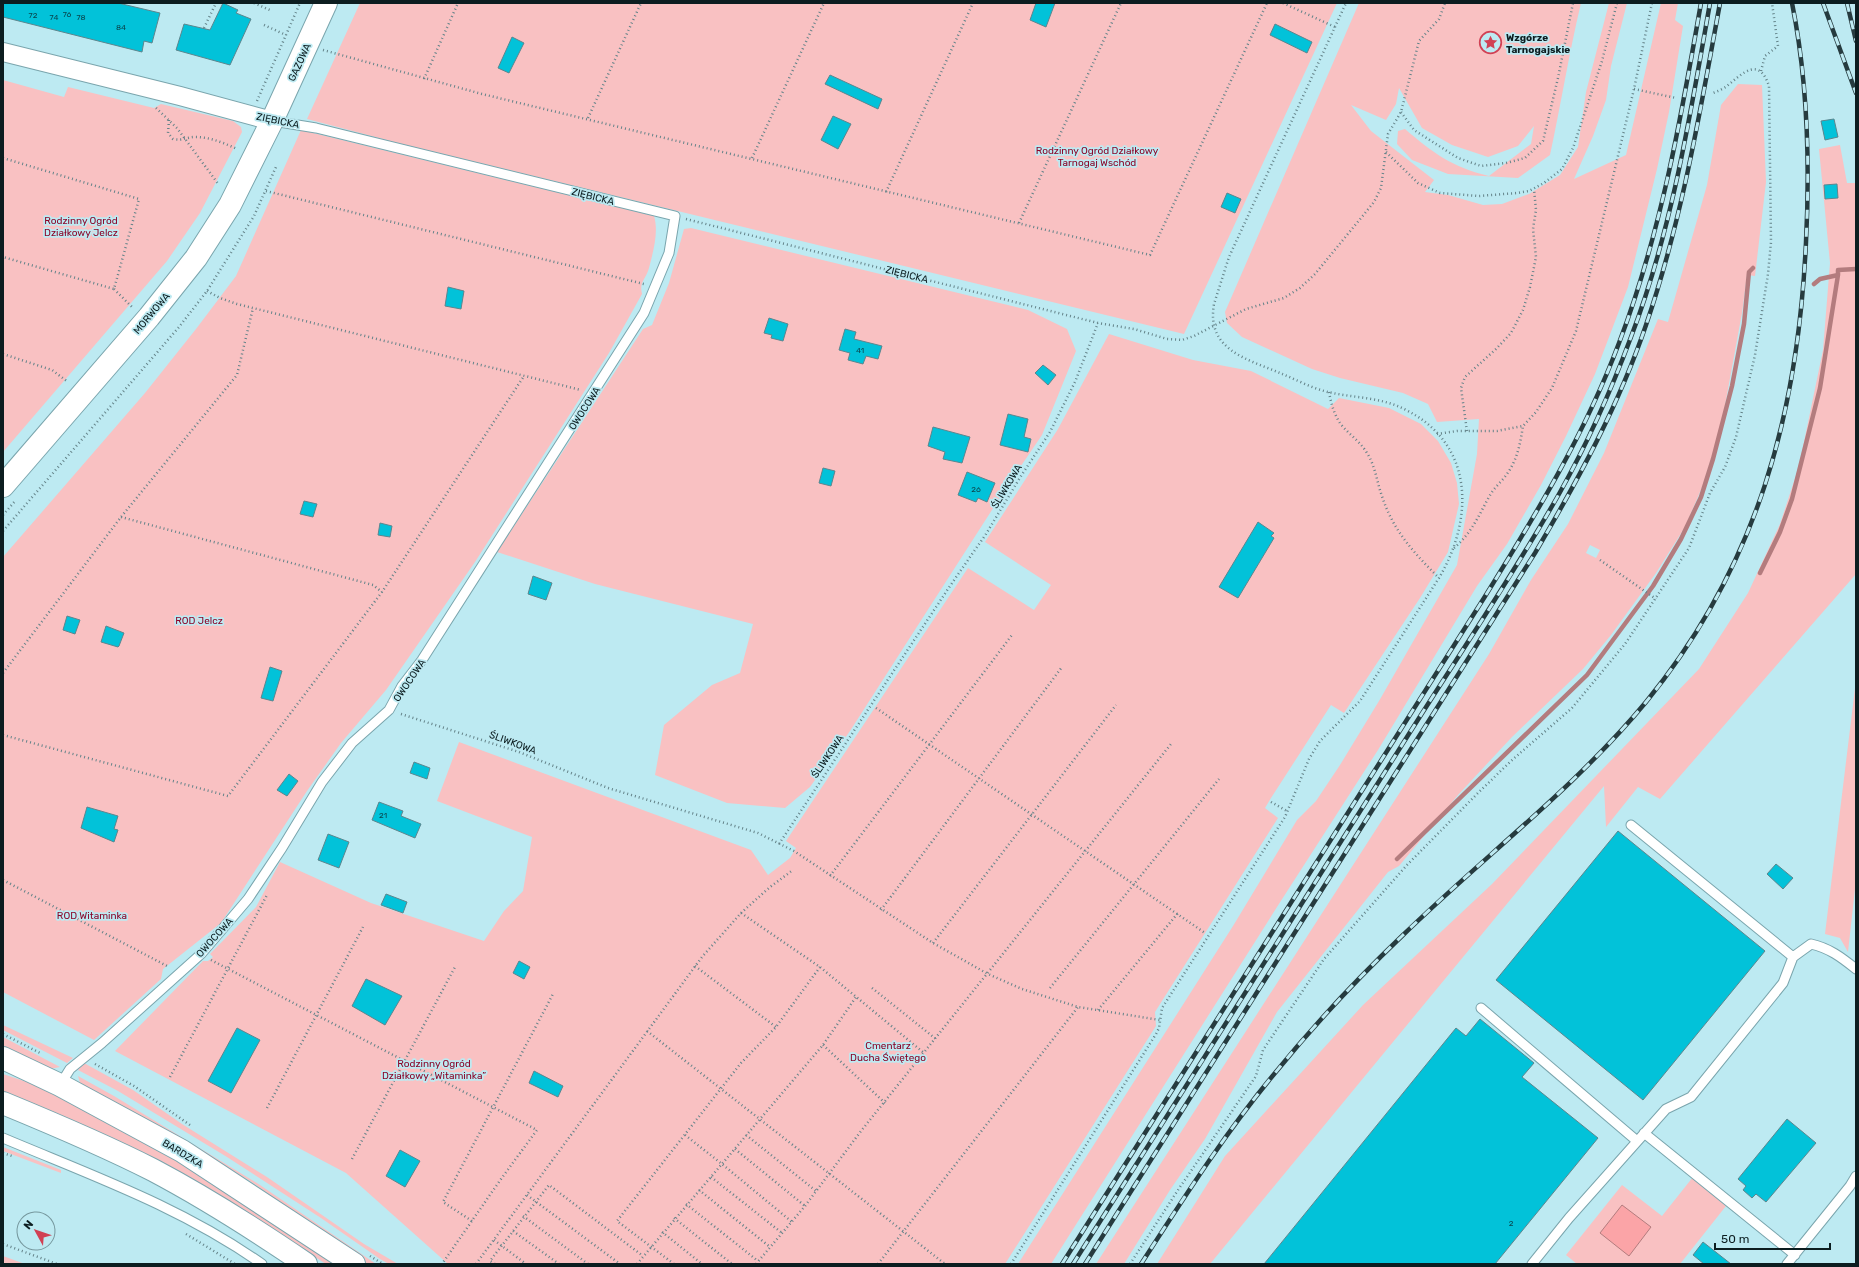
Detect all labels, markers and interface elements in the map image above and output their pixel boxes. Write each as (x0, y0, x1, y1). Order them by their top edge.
house number: 76 (63, 10, 72, 19)
house number: 72 (29, 11, 38, 20)
house number: 74 (50, 13, 58, 22)
house number: 78 (76, 13, 86, 22)
house number: 84 (116, 23, 126, 32)
place icon: Wzgórze Tarnogajskie (1477, 30, 1503, 56)
place label: Wzgórze Tarnogajskie (1506, 32, 1570, 56)
street label: GAZOWA (286, 41, 314, 83)
street label: ZIĘBICKA (255, 111, 301, 131)
park label: Rodzinny Ogród Działkowy Tarnogaj Wschód (1036, 145, 1159, 169)
street label: ZIĘBICKA (570, 186, 616, 208)
park label: Rodzinny Ogród Działkowy Jelcz (44, 215, 118, 239)
street label: ZIĘBICKA (884, 264, 930, 286)
street label: MORWOWA (131, 290, 173, 337)
house number: 41 (856, 346, 864, 355)
street label: OWOCOWA (566, 384, 603, 432)
street label: ŚLIWKOWA (989, 462, 1025, 511)
house number: 26 (971, 485, 981, 494)
park label: ROD Jelcz (175, 615, 223, 627)
street label: OWOCOWA (391, 657, 429, 704)
street label: ŚLIWKOWA (487, 729, 538, 757)
street label: ŚLIWKOWA (809, 732, 847, 780)
house number: 21 (379, 811, 387, 820)
park label: ROD Witaminka (57, 910, 127, 922)
street label: OWOCOWA (194, 915, 236, 960)
park label: Cmentarz Ducha Świętego (850, 1040, 926, 1064)
park label: Rodzinny Ogród Działkowy „Witaminka” (382, 1058, 486, 1082)
street label: BARDZKA (160, 1137, 205, 1171)
north arrow (16, 1211, 56, 1251)
text: N (21, 1218, 36, 1232)
house number: 2 (1509, 1219, 1514, 1228)
scale bar (1715, 1225, 1830, 1251)
text: 50 m (1721, 1232, 1749, 1246)

